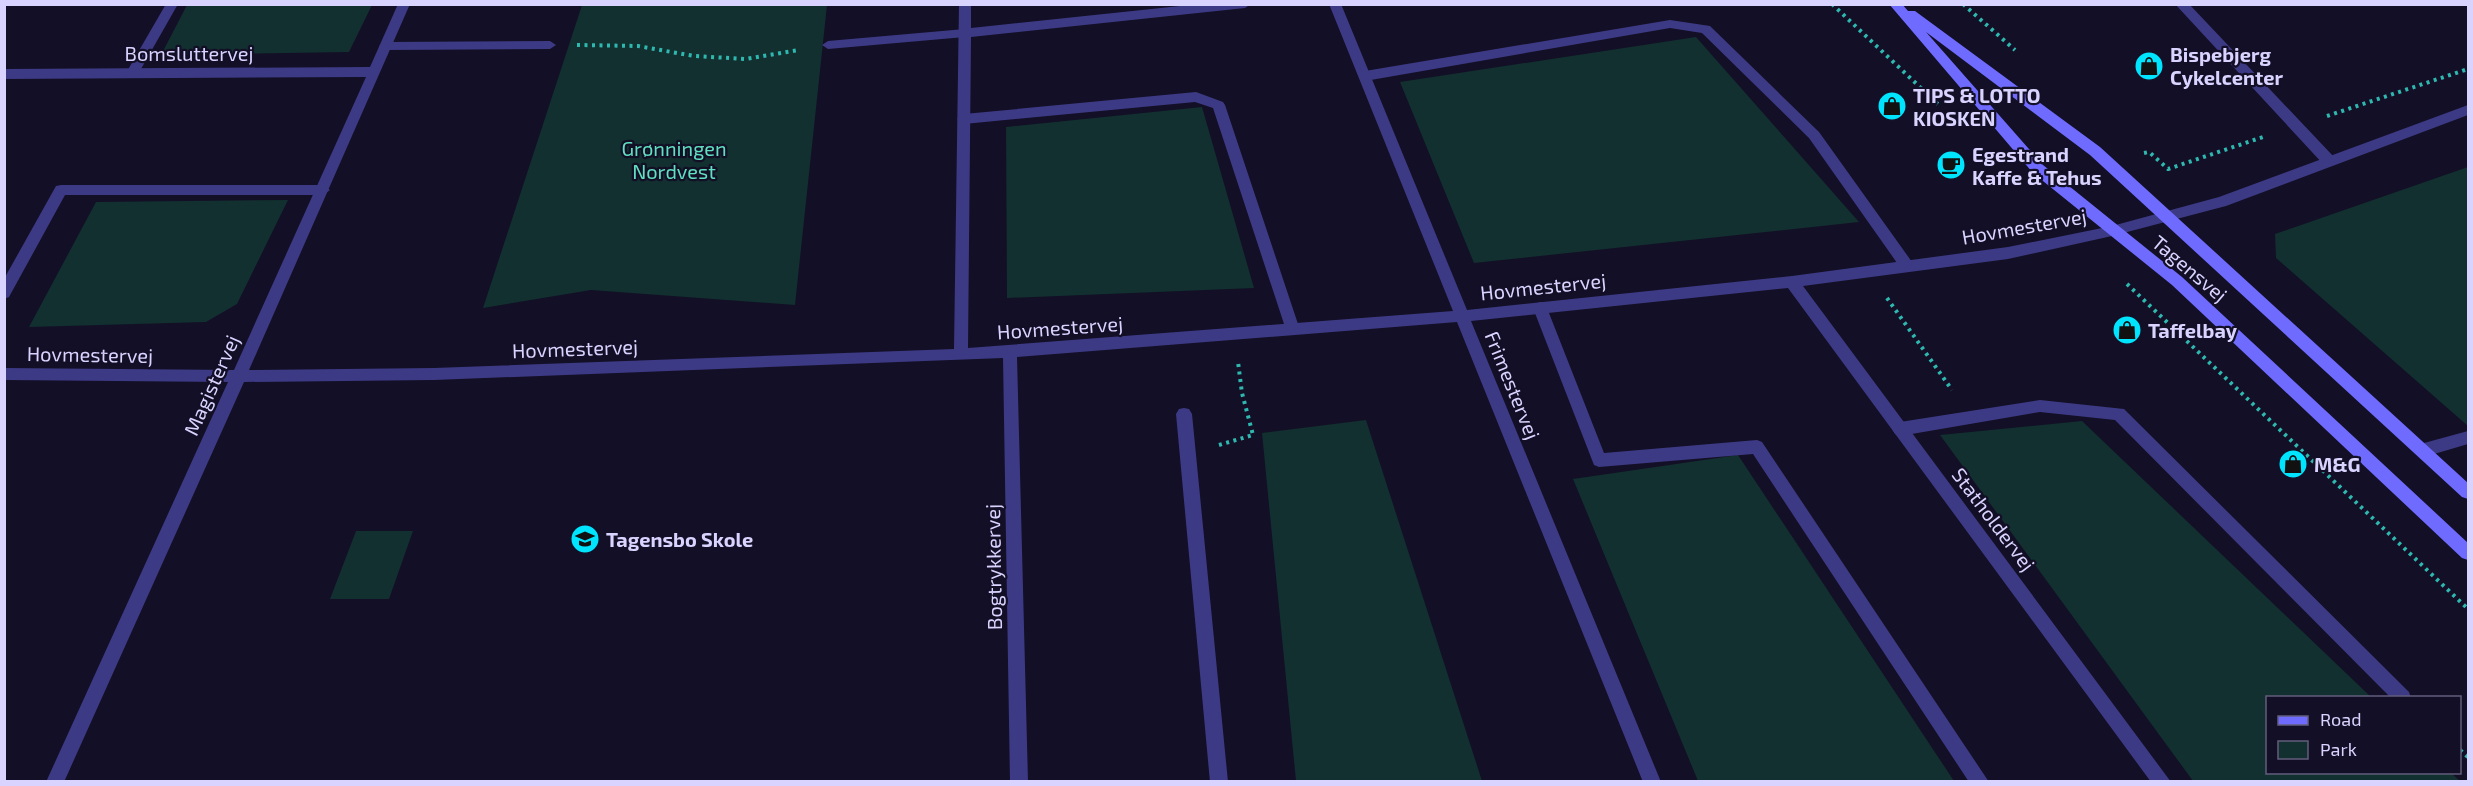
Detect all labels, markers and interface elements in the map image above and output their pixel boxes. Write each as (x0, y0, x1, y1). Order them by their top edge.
street label: Bomsluttervej (125, 41, 254, 65)
place label: Bispebjerg Cykelcenter (2170, 42, 2283, 90)
shop icon: Bispebjerg Cykelcenter (2133, 50, 2165, 82)
place label: TIPS & LOTTO KIOSKEN (1913, 83, 2041, 130)
shop icon: TIPS & LOTTO KIOSKEN (1876, 90, 1908, 122)
park label: Grønningen Nordvest (621, 136, 727, 183)
place label: Egestrand Kaffe & Tehus (1972, 142, 2102, 189)
cafe icon: Egestrand Kaffe & Tehus (1935, 149, 1967, 181)
street label: Hovmestervej (1960, 203, 2088, 249)
street label: Tagensvej (2148, 230, 2232, 306)
street label: Hovmestervej (1479, 267, 1607, 305)
street label: Hovmestervej (996, 311, 1124, 343)
shop icon: Taffelbay (2111, 314, 2143, 346)
place label: Taffelbay (2148, 318, 2238, 343)
street label: Frimestervej (1480, 327, 1546, 443)
street label: Magistervej (178, 331, 244, 439)
street label: Hovmestervej (512, 334, 638, 362)
street label: Hovmestervej (27, 341, 153, 367)
shop icon: M&G (2277, 448, 2309, 480)
place label: M&G (2314, 452, 2361, 476)
street label: Statholdervej (1947, 463, 2041, 575)
street label: Bogtrykkervej (980, 504, 1006, 630)
school or university icon: Tagensbo Skole (569, 523, 601, 555)
place label: Tagensbo Skole (606, 527, 753, 551)
legend (2266, 696, 2461, 774)
text: Road (2320, 708, 2361, 730)
text: Park (2320, 738, 2357, 760)

